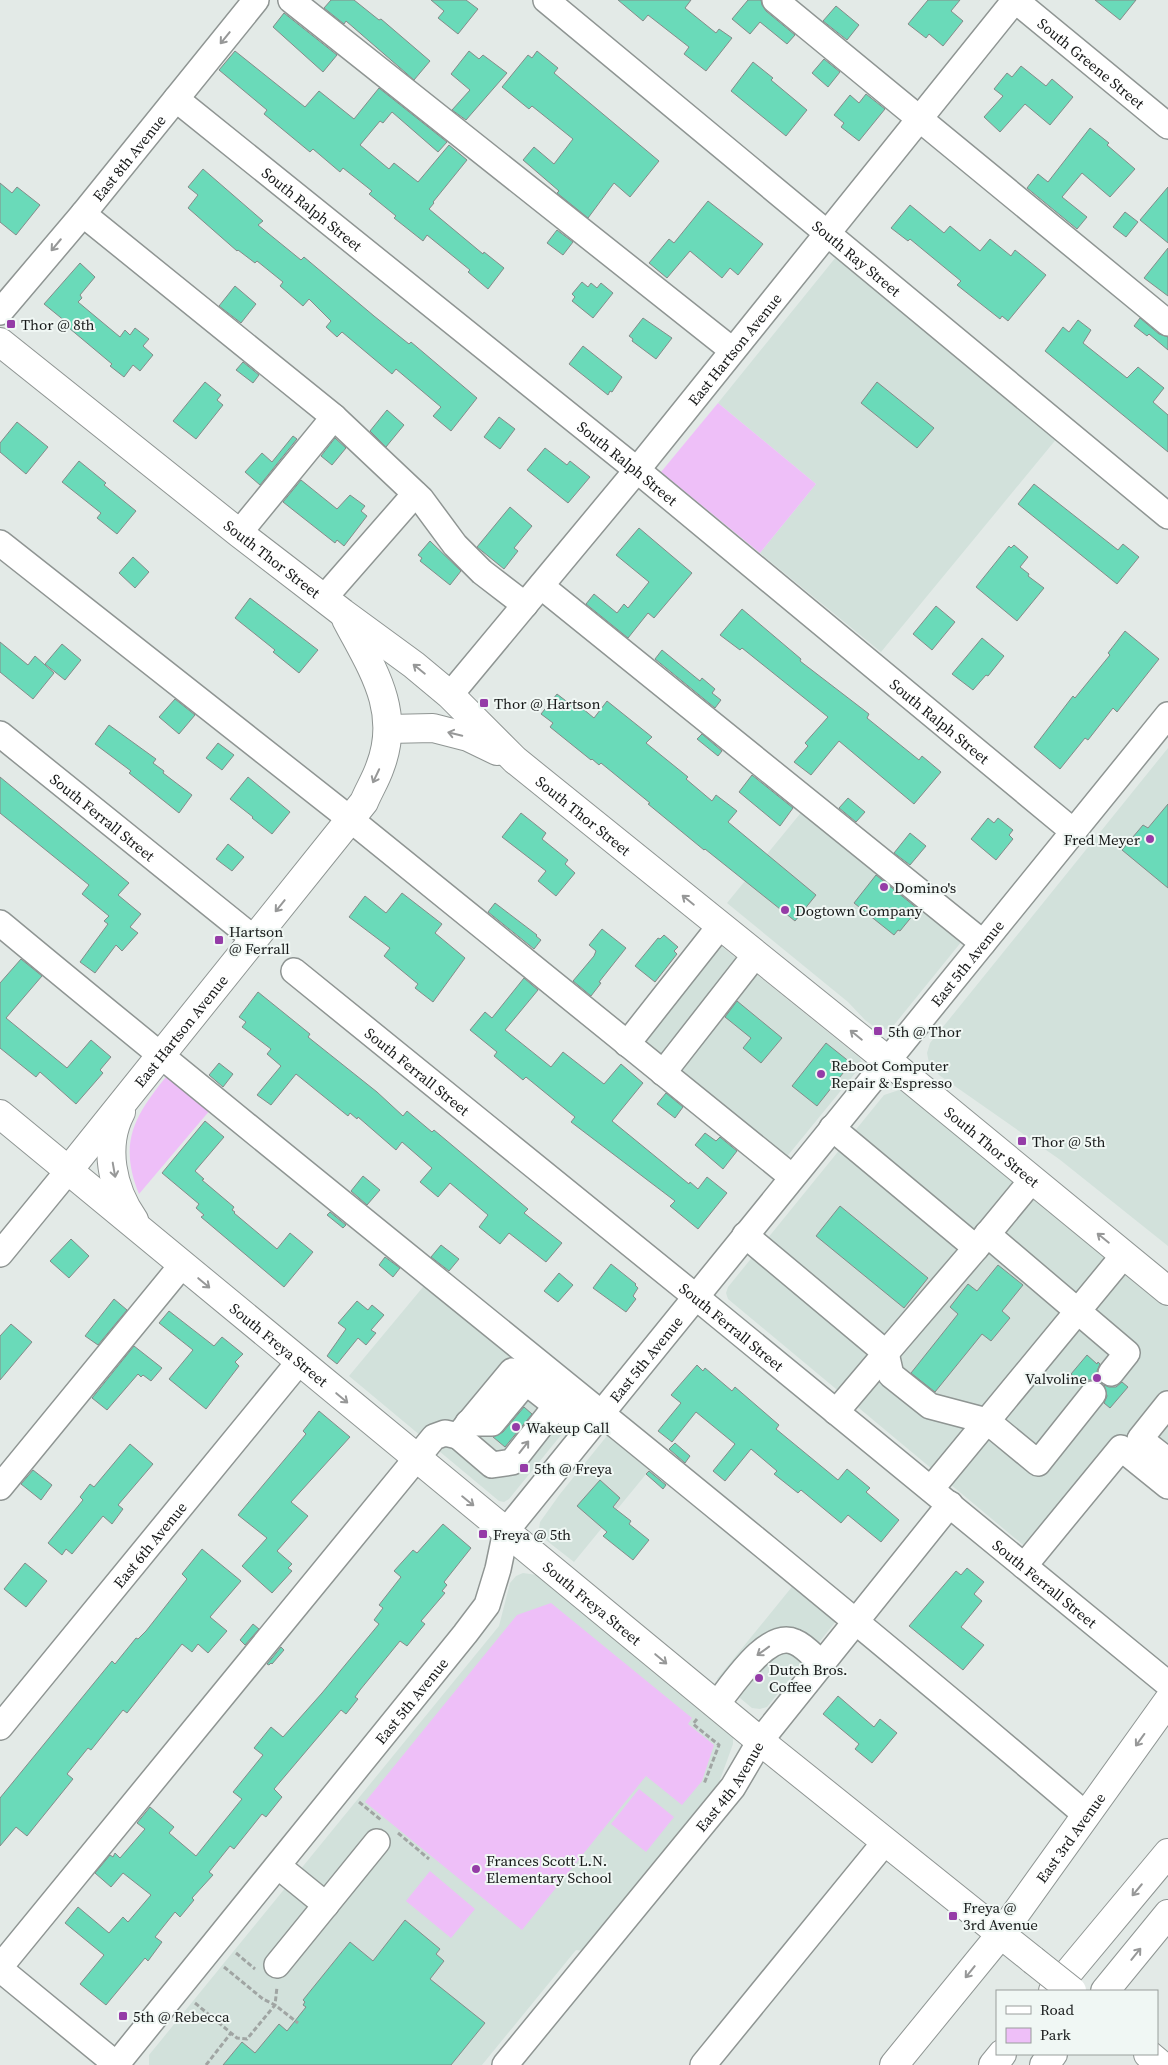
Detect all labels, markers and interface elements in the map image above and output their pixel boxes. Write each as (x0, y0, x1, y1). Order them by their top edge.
street label: South Greene Street (1034, 13, 1149, 113)
one-way arrow (220, 31, 231, 44)
street label: East 8th Avenue (87, 110, 170, 205)
street label: South Ralph Street (258, 162, 367, 256)
street label: South Ray Street (808, 215, 906, 301)
one-way arrow (50, 239, 62, 252)
street label: East Hartson Avenue (683, 288, 786, 410)
place label: Thor @ 8th (21, 314, 95, 335)
marker: Thor @ 8th (5, 318, 17, 330)
street label: South Ralph Street (573, 416, 682, 510)
street label: South Thor Street (220, 515, 325, 603)
one-way arrow (413, 664, 426, 675)
street label: South Ralph Street (886, 673, 994, 768)
place label: Thor @ Hartson (494, 693, 601, 714)
marker: Thor @ Hartson (478, 697, 490, 709)
one-way arrow (447, 729, 463, 738)
street label: South Ferrall Street (46, 768, 160, 866)
one-way arrow (371, 768, 380, 783)
street label: South Thor Street (532, 770, 636, 860)
place label: Fred Meyer (1064, 829, 1141, 850)
marker: Fred Meyer (1144, 833, 1156, 845)
place label: Domino's (894, 877, 956, 898)
marker: Domino's (878, 881, 890, 893)
one-way arrow (682, 895, 695, 906)
one-way arrow (274, 899, 285, 912)
place label: Dogtown Company (795, 900, 923, 921)
marker: Dogtown Company (779, 904, 791, 916)
street label: East 5th Avenue (925, 915, 1009, 1011)
place label: Hartson @ Ferrall (229, 921, 290, 959)
marker: Hartson @ Ferrall (213, 934, 225, 946)
street label: East Hartson Avenue (129, 970, 232, 1091)
place label: 5th @ Thor (888, 1021, 962, 1042)
street label: South Ferrall Street (361, 1022, 474, 1120)
marker: 5th @ Thor (872, 1025, 884, 1037)
one-way arrow (850, 1030, 863, 1041)
place label: Reboot Computer Repair & Espresso (831, 1055, 952, 1093)
marker: Reboot Computer Repair & Espresso (815, 1068, 827, 1080)
street label: South Thor Street (940, 1101, 1044, 1192)
place label: Thor @ 5th (1032, 1131, 1106, 1152)
marker: Thor @ 5th (1016, 1135, 1028, 1147)
one-way arrow (109, 1161, 119, 1177)
one-way arrow (1097, 1233, 1110, 1244)
one-way arrow (197, 1277, 210, 1288)
street label: South Ferrall Street (675, 1277, 789, 1376)
street label: South Freya Street (226, 1298, 333, 1391)
street label: East 5th Avenue (604, 1311, 687, 1407)
place label: Valvoline (1025, 1368, 1087, 1389)
marker: Valvoline (1091, 1372, 1103, 1384)
one-way arrow (336, 1392, 349, 1403)
place label: Wakeup Call (526, 1417, 610, 1438)
marker: Wakeup Call (510, 1421, 522, 1433)
one-way arrow (518, 1441, 529, 1454)
place label: 5th @ Freya (534, 1458, 612, 1479)
marker: 5th @ Freya (518, 1462, 530, 1474)
one-way arrow (461, 1495, 474, 1506)
street label: East 6th Avenue (108, 1497, 191, 1592)
place label: Freya @ 5th (493, 1524, 571, 1545)
marker: Freya @ 5th (477, 1528, 489, 1540)
street label: South Ferrall Street (988, 1534, 1102, 1632)
street label: South Freya Street (539, 1556, 646, 1650)
one-way arrow (756, 1646, 770, 1656)
street label: East 5th Avenue (370, 1653, 453, 1748)
one-way arrow (655, 1654, 668, 1665)
place label: Dutch Bros. Coffee (769, 1659, 848, 1697)
marker: Dutch Bros. Coffee (753, 1672, 765, 1684)
one-way arrow (1134, 1733, 1145, 1747)
street label: East 4th Avenue (690, 1737, 768, 1836)
street label: East 3rd Avenue (1031, 1788, 1110, 1887)
place label: Frances Scott L.N. Elementary School (486, 1850, 613, 1888)
marker: Frances Scott L.N. Elementary School (470, 1863, 482, 1875)
one-way arrow (1131, 1884, 1142, 1897)
place label: Freya @ 3rd Avenue (963, 1897, 1038, 1935)
marker: Freya @ 3rd Avenue (947, 1910, 959, 1922)
one-way arrow (1130, 1947, 1141, 1960)
one-way arrow (965, 1965, 976, 1978)
legend (996, 1990, 1158, 2055)
text: Road (1040, 1999, 1074, 2020)
place label: 5th @ Rebecca (133, 2006, 230, 2027)
marker: 5th @ Rebecca (117, 2010, 129, 2022)
text: Park (1040, 2024, 1072, 2045)

